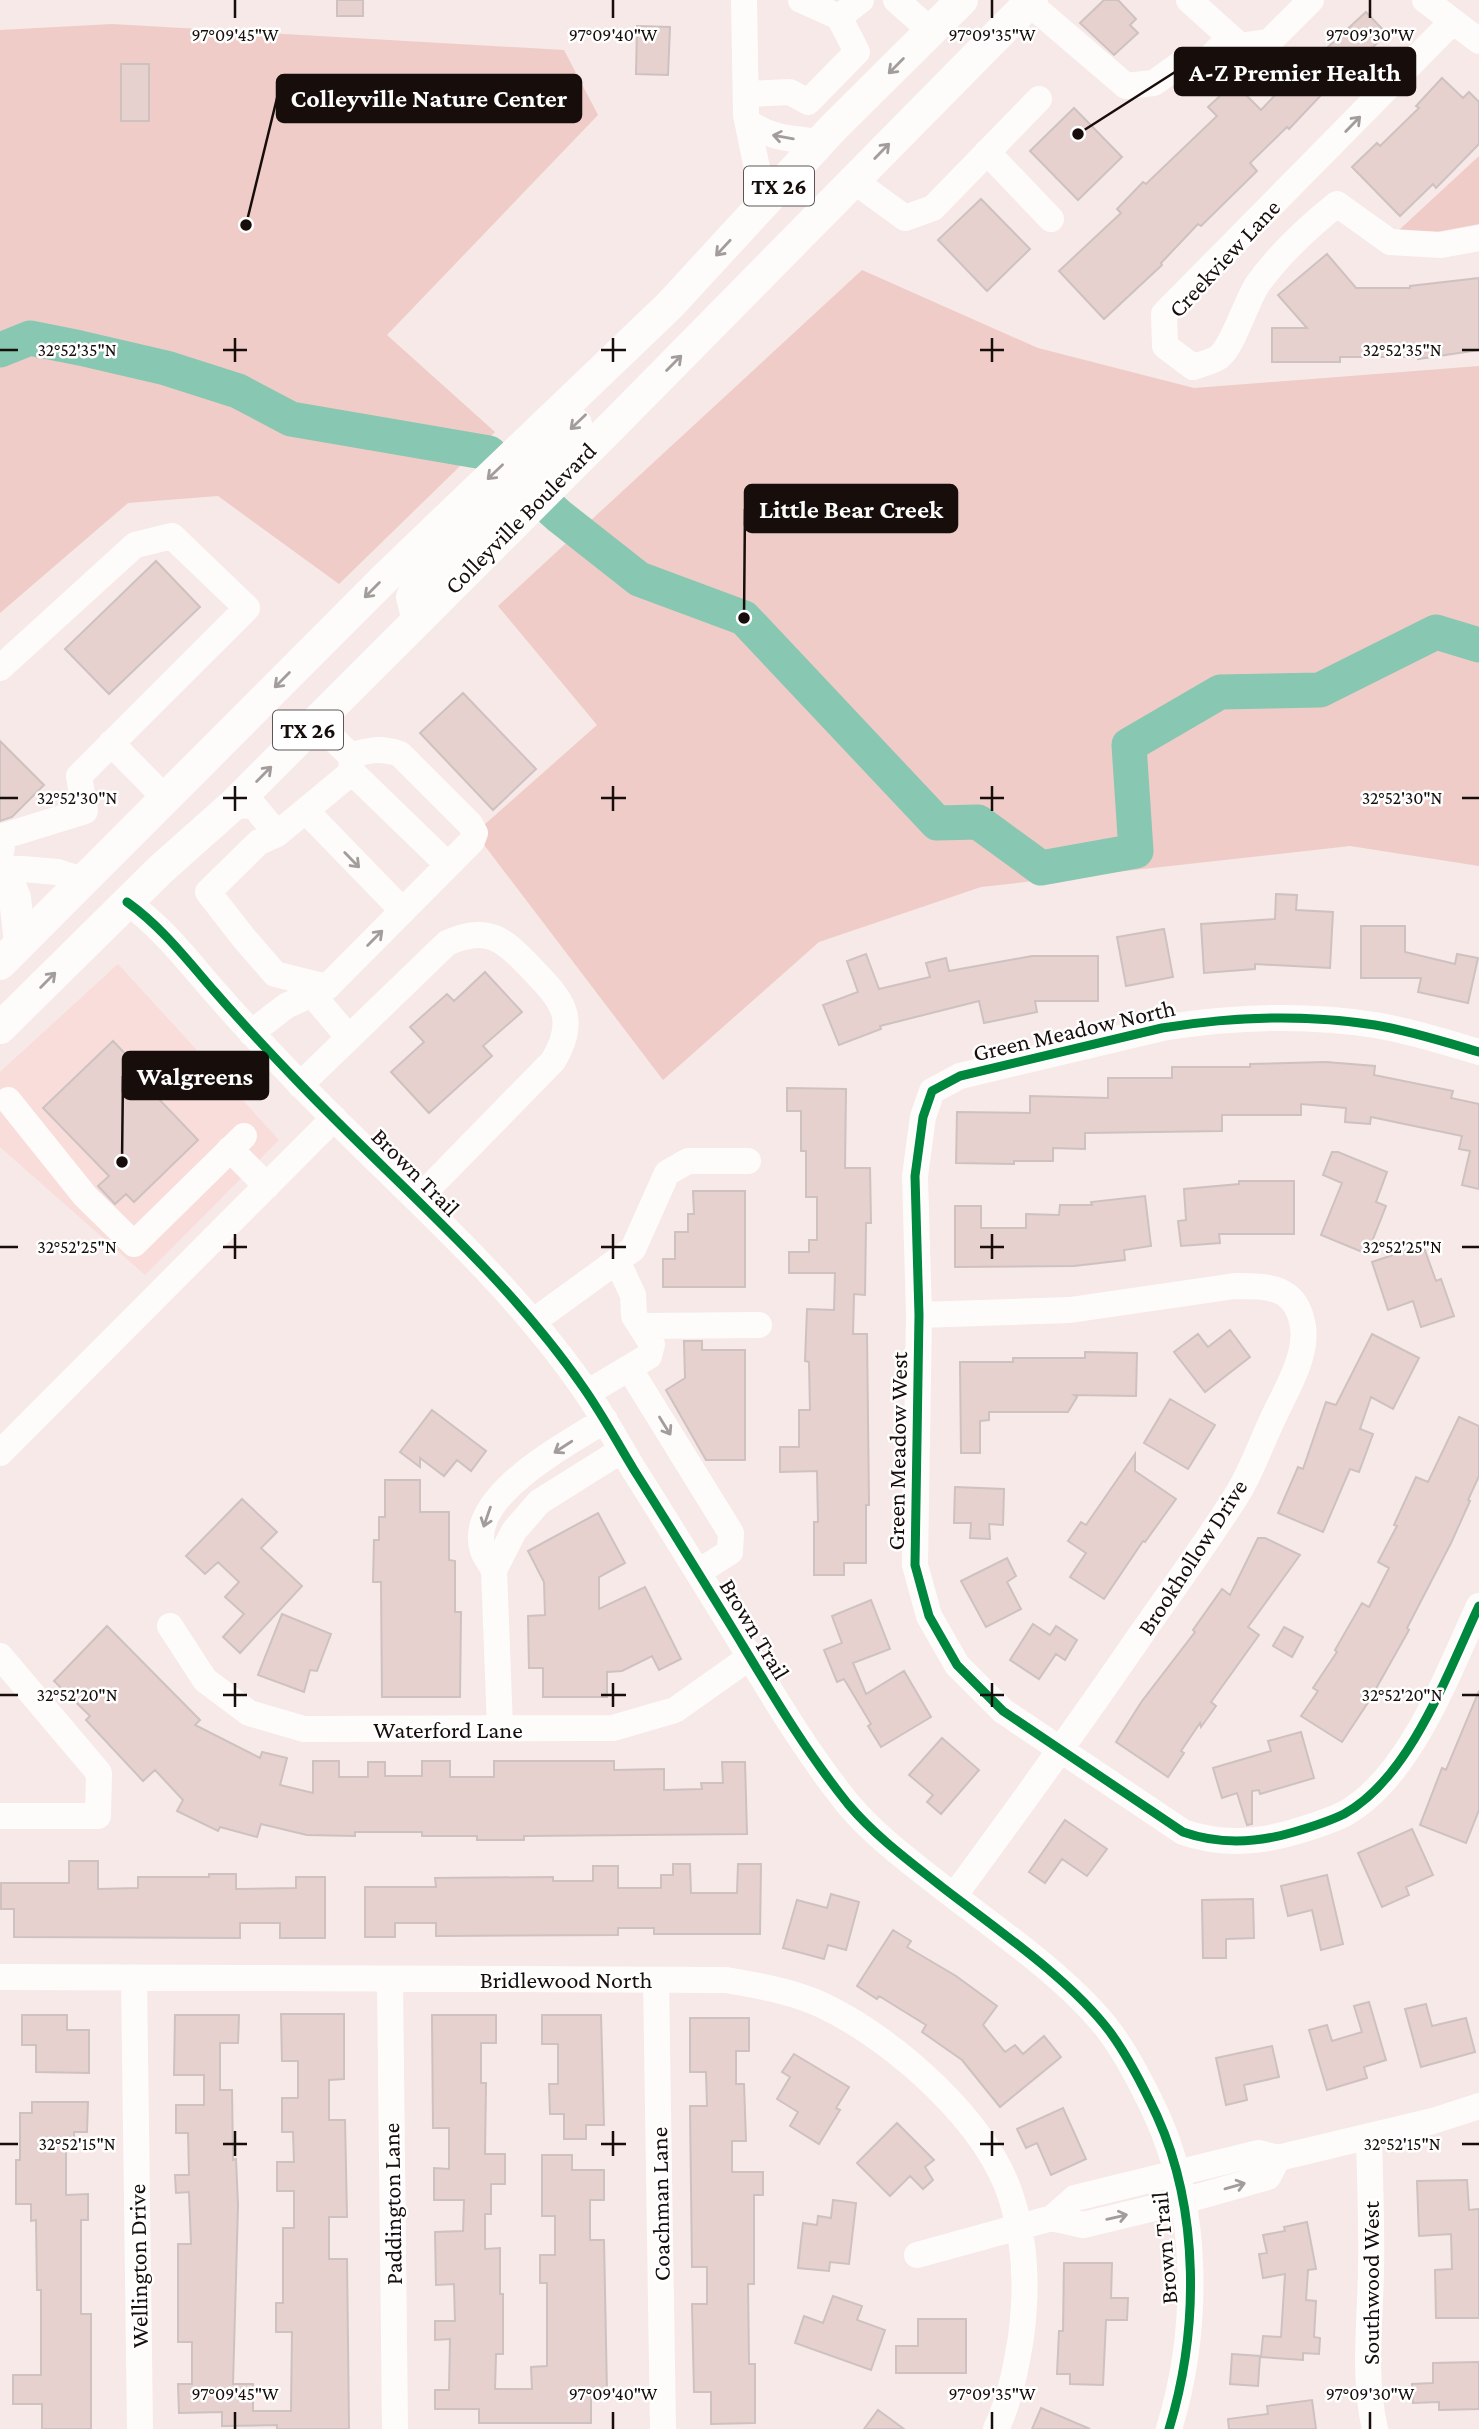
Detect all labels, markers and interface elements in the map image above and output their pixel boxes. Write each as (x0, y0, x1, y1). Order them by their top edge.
text: 97°09'45"W (192, 25, 279, 45)
text: 97°09'40"W (569, 25, 658, 45)
text: 97°09'35"W (949, 25, 1036, 45)
text: 97°09'30"W (1326, 25, 1415, 45)
callout: A-Z Premier Health (1175, 48, 1415, 95)
one-way arrow (888, 57, 905, 74)
text: A-Z Premier Health (1188, 58, 1401, 87)
callout: Colleyville Nature Center (277, 75, 581, 122)
text: Colleyville Nature Center (291, 84, 568, 113)
one-way arrow (1344, 116, 1361, 133)
one-way arrow (772, 129, 795, 143)
one-way arrow (873, 143, 890, 160)
road number: TX 26 (744, 167, 814, 206)
street label: Creekview Lane (1163, 194, 1285, 322)
one-way arrow (714, 239, 731, 256)
text: 32°52'35"N (37, 340, 117, 360)
text: 32°52'35"N (1362, 340, 1442, 360)
one-way arrow (665, 355, 682, 372)
one-way arrow (570, 414, 587, 431)
street label: Colleyville Boulevard (439, 437, 601, 599)
one-way arrow (487, 463, 504, 480)
callout: Little Bear Creek (745, 485, 957, 532)
text: Little Bear Creek (759, 495, 944, 524)
one-way arrow (364, 581, 381, 598)
one-way arrow (273, 671, 290, 688)
road number: TX 26 (273, 710, 343, 750)
one-way arrow (256, 766, 273, 783)
text: 32°52'30"N (37, 788, 118, 808)
text: 32°52'30"N (1362, 788, 1443, 808)
one-way arrow (344, 851, 361, 868)
one-way arrow (367, 930, 384, 947)
one-way arrow (40, 972, 57, 989)
street label: Green Meadow North (970, 994, 1178, 1066)
callout: Walgreens (123, 1052, 268, 1099)
text: Walgreens (136, 1062, 253, 1091)
street label: Brown Trail (367, 1123, 465, 1221)
text: 32°52'25"N (37, 1237, 117, 1257)
text: 32°52'25"N (1362, 1237, 1442, 1257)
street label: Green Meadow West (882, 1350, 912, 1551)
one-way arrow (658, 1416, 673, 1435)
one-way arrow (554, 1441, 574, 1455)
street label: Brookhollow Drive (1132, 1474, 1252, 1640)
one-way arrow (480, 1506, 492, 1528)
street label: Brown Trail (714, 1574, 796, 1684)
text: 32°52'20"N (36, 1685, 118, 1705)
text: 32°52'20"N (1361, 1685, 1443, 1705)
street label: Waterford Lane (373, 1716, 523, 1743)
street label: Bridlewood North (480, 1966, 652, 1993)
street label: Paddington Lane (377, 2123, 407, 2285)
street label: Coachman Lane (645, 2127, 675, 2281)
text: 32°52'15"N (38, 2134, 116, 2154)
text: 32°52'15"N (1363, 2134, 1441, 2154)
one-way arrow (1224, 2179, 1246, 2192)
street label: Wellington Drive (123, 2184, 153, 2348)
street label: Brown Trail (1146, 2191, 1182, 2305)
street label: Southwood West (1357, 2200, 1384, 2365)
one-way arrow (1105, 2210, 1128, 2223)
text: 97°09'45"W (192, 2384, 279, 2404)
text: 97°09'40"W (569, 2384, 658, 2404)
text: 97°09'35"W (949, 2384, 1036, 2404)
text: 97°09'30"W (1326, 2384, 1415, 2404)

